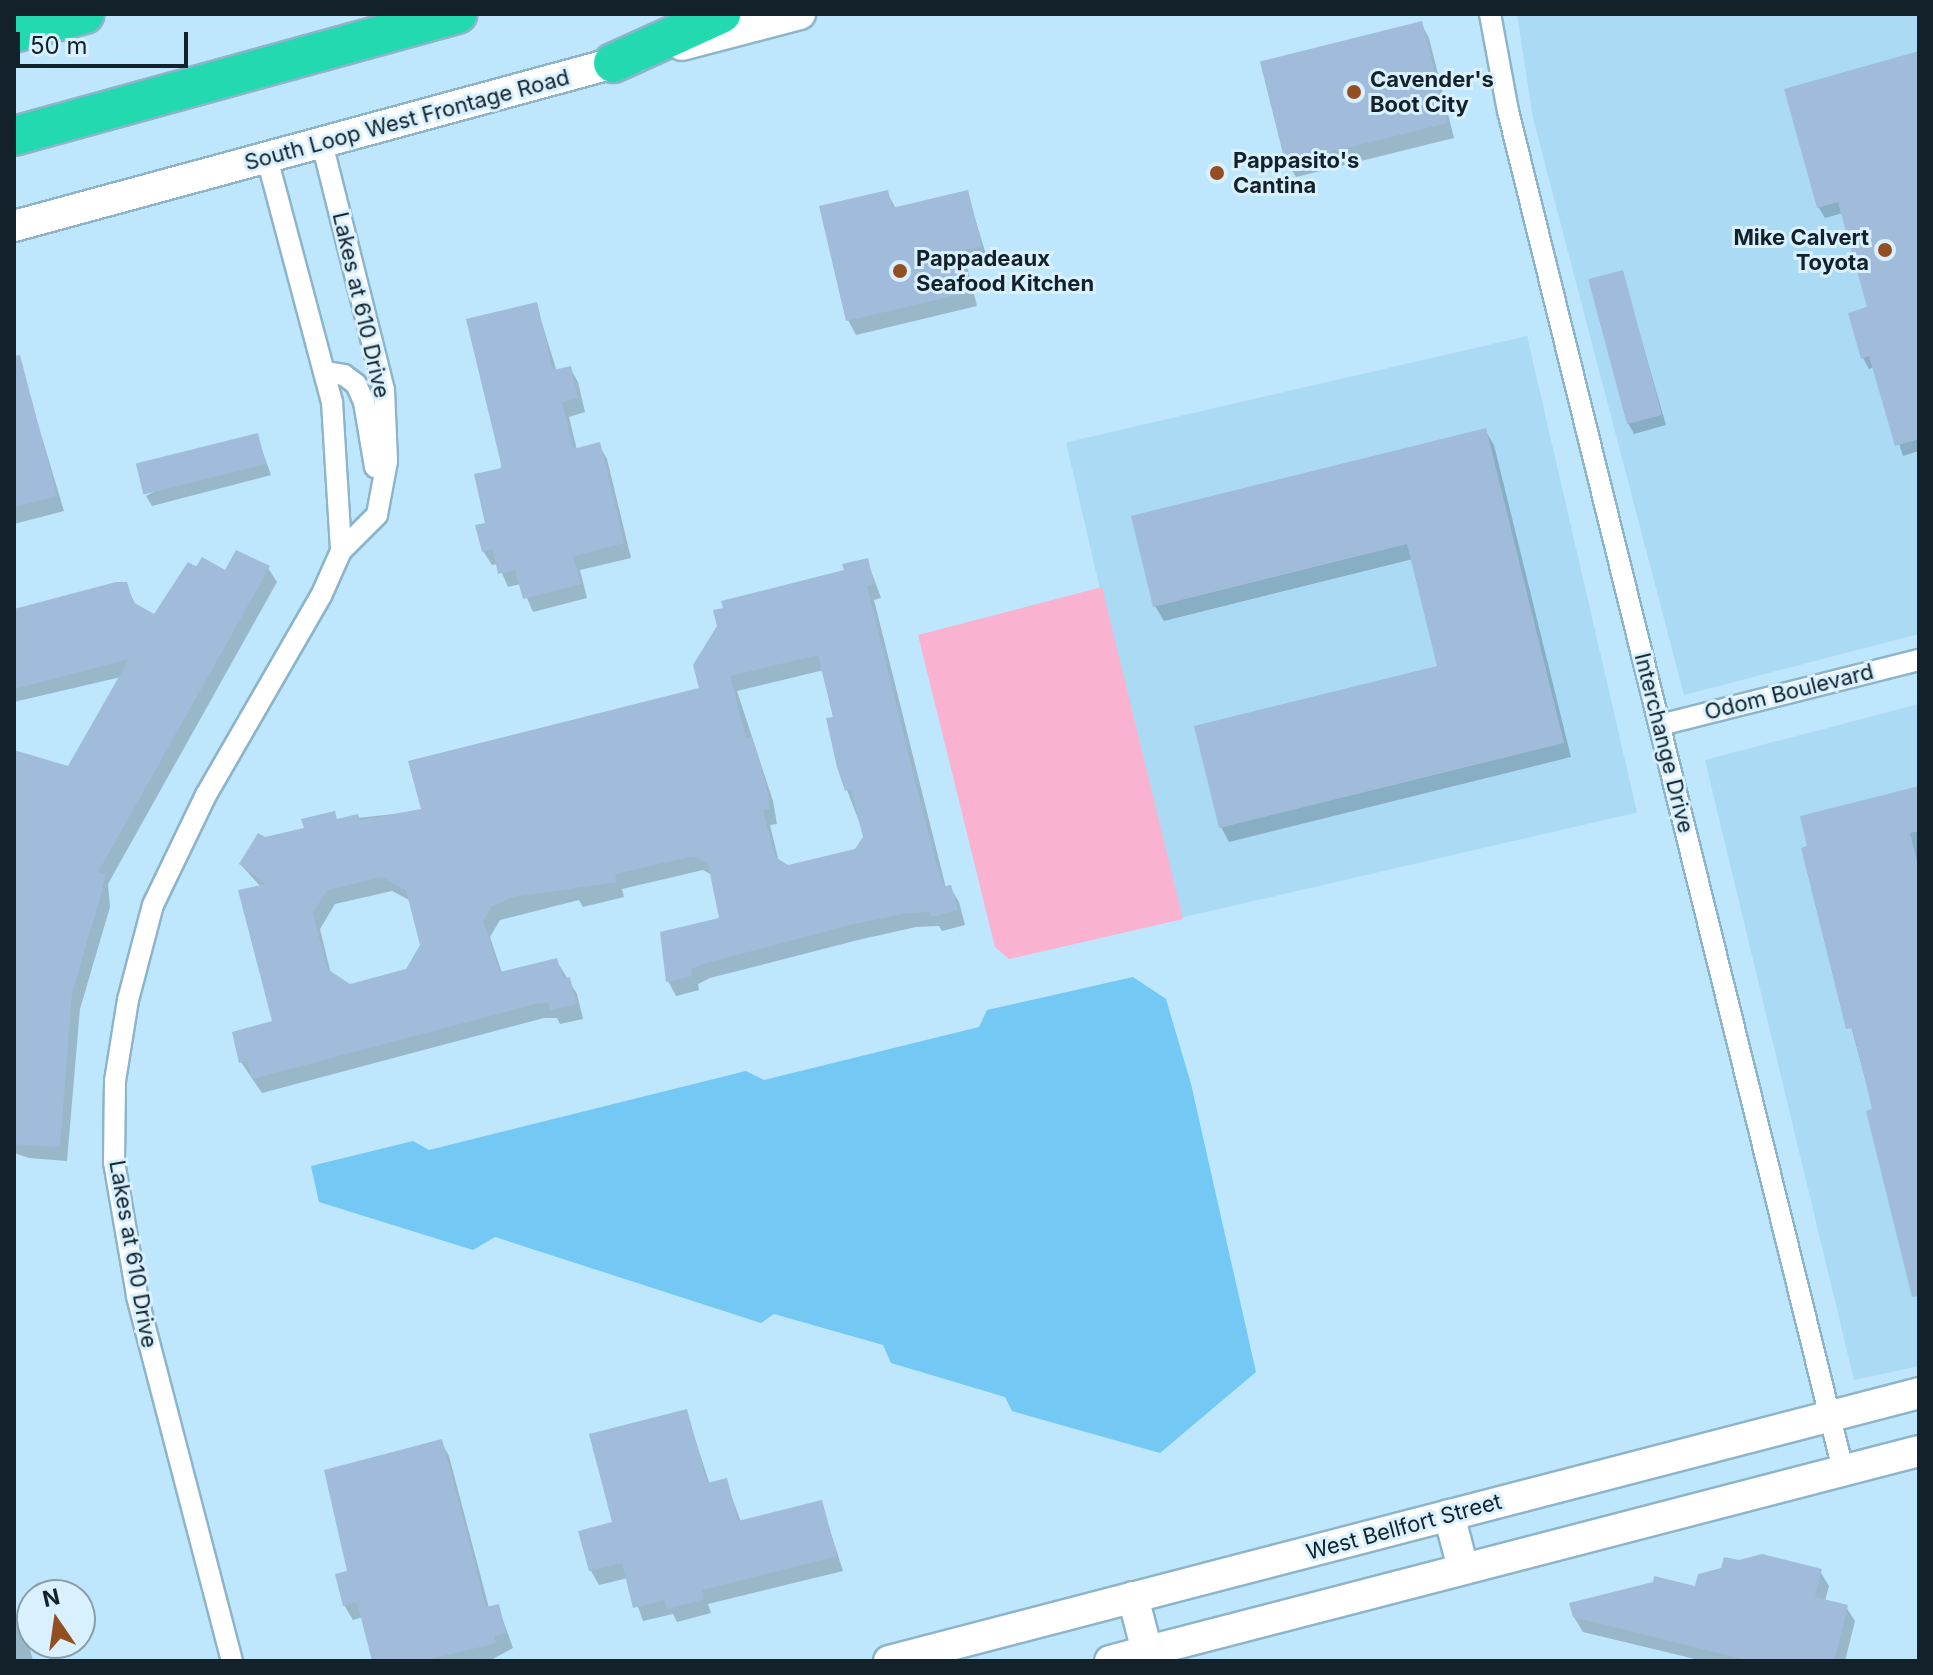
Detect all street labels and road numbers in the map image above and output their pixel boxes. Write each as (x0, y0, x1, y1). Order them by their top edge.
street label: South Loop West Frontage Road (242, 64, 572, 176)
street label: Lakes at 610 Drive (327, 209, 395, 401)
street label: Interchange Drive (1629, 650, 1699, 836)
street label: Odom Boulevard (1702, 658, 1876, 726)
street label: Lakes at 610 Drive (104, 1158, 162, 1350)
street label: West Bellfort Street (1303, 1488, 1505, 1566)

